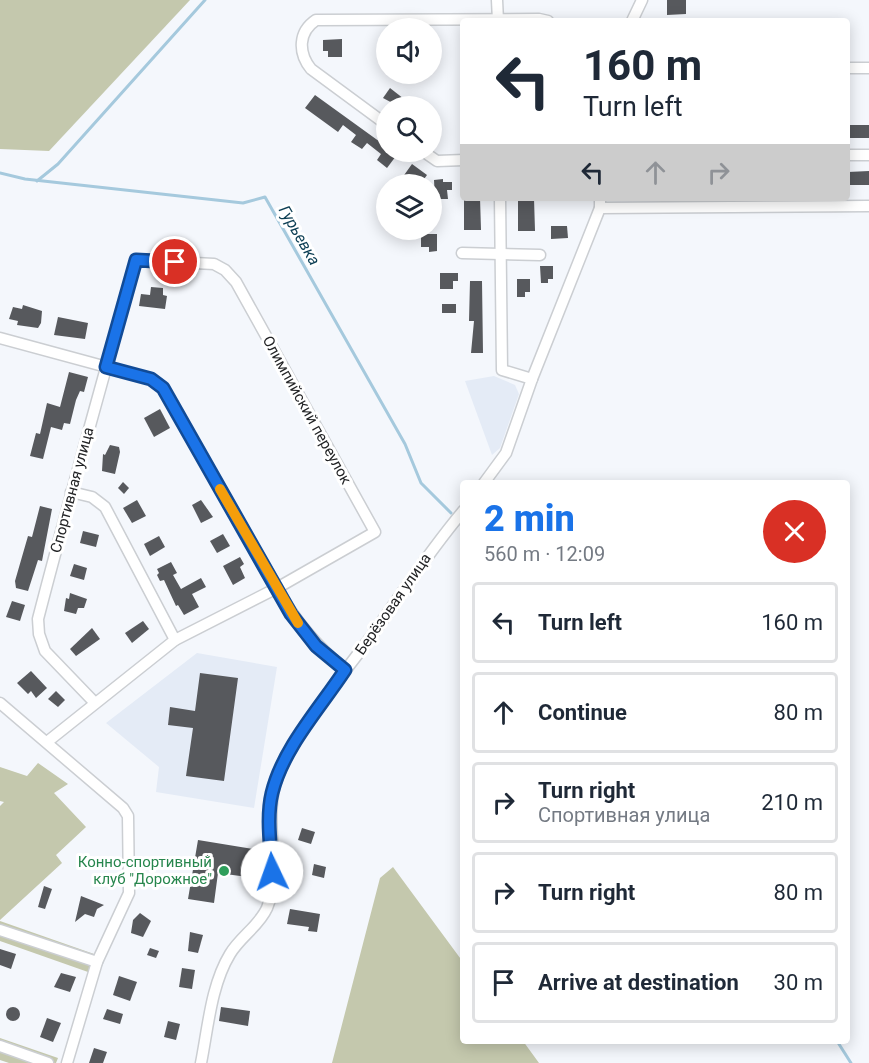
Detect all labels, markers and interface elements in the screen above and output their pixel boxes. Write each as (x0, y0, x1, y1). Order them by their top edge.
map controls (376, 18, 442, 240)
button: sound (376, 18, 442, 84)
text: 160 m (583, 41, 702, 90)
icon: left (484, 42, 562, 120)
text: Turn left (583, 91, 683, 123)
button: search (376, 96, 442, 162)
icon: left (576, 156, 609, 189)
icon: ahead (639, 156, 672, 189)
icon: right (702, 156, 735, 189)
button: layers (376, 174, 442, 240)
water label: Гурьевка (275, 202, 324, 269)
pin (149, 236, 200, 287)
icon: arrive (158, 245, 191, 278)
street label: Олимпийский переулок (259, 333, 355, 487)
street label: Спортивная улица (47, 425, 97, 555)
text: 2 min (484, 498, 575, 540)
button: close (763, 500, 826, 563)
text: 560 m · 12:09 (484, 542, 605, 566)
street label: Берёзовая улица (351, 550, 435, 658)
icon: left (487, 606, 520, 639)
text: Turn left (538, 610, 622, 635)
text: 160 m (761, 610, 823, 635)
icon: ahead (487, 696, 520, 729)
text: Continue (538, 700, 627, 725)
text: 80 m (774, 700, 823, 725)
text: Turn right (538, 778, 635, 803)
icon: right (487, 786, 520, 819)
text: 210 m (761, 790, 823, 815)
text: Спортивная улица (538, 803, 710, 827)
position arrow (240, 840, 304, 904)
place label: Конно-спортивный клуб "Дорожное" (78, 853, 212, 888)
marker: Конно-спортивный клуб "Дорожное" (217, 864, 231, 878)
icon: right (487, 876, 520, 909)
text: Turn right (538, 880, 635, 905)
text: 80 m (774, 880, 823, 905)
icon: arrive (487, 966, 520, 999)
text: Arrive at destination (538, 970, 739, 995)
text: 30 m (774, 970, 823, 995)

